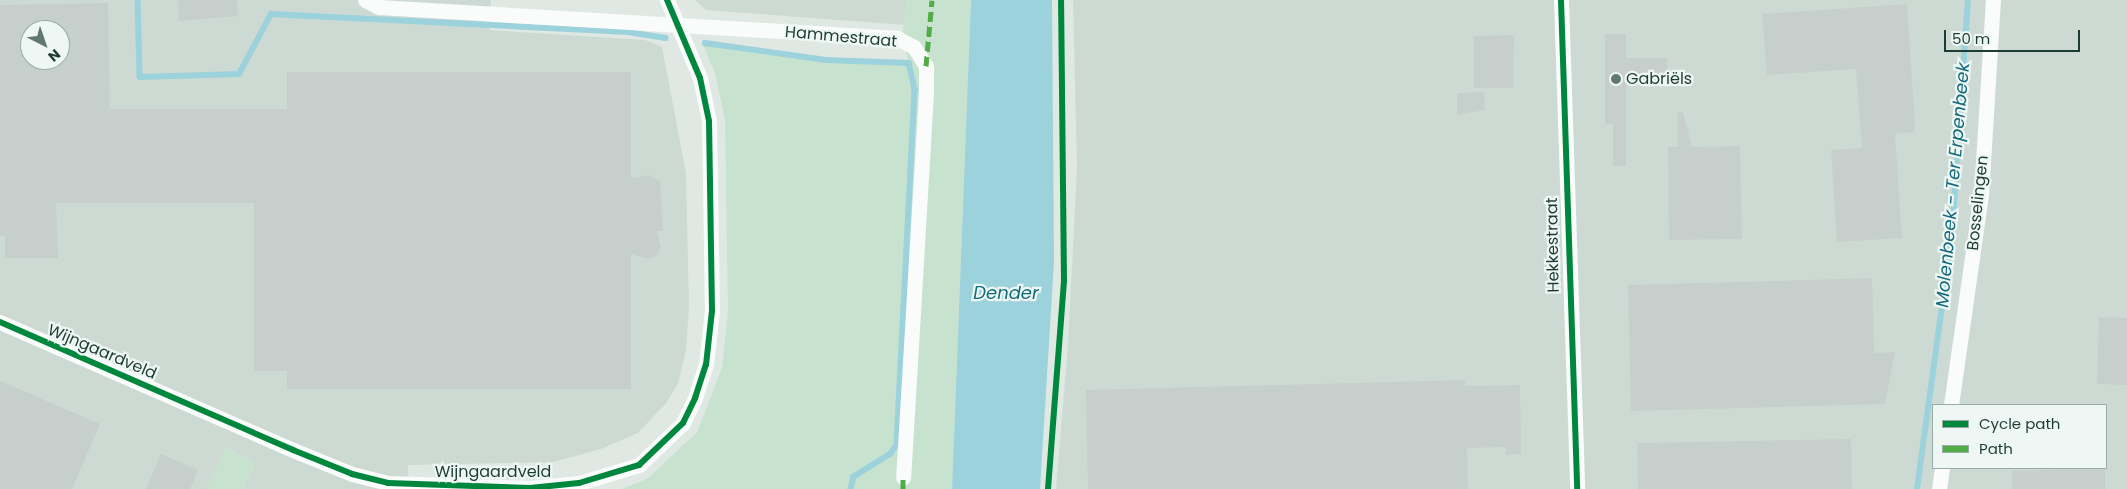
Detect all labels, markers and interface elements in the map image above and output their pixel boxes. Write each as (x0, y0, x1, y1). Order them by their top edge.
north arrow (20, 20, 70, 70)
scale bar (1947, 20, 2083, 52)
street label: Hammestraat (784, 23, 898, 51)
text: 50 m (1952, 28, 1990, 49)
text: N (44, 45, 65, 67)
water label: Molenbeek - Ter Erpenbeek (1932, 61, 1974, 309)
place label: Gabriëls (1626, 69, 1692, 89)
marker: Gabriëls (1610, 73, 1622, 85)
street label: Bosselingen (1963, 154, 1993, 252)
street label: Hekkestraat (1543, 197, 1563, 293)
water label: Dender (973, 282, 1039, 304)
street label: Wijngaardveld (45, 320, 159, 384)
legend (1932, 404, 2107, 469)
text: Cycle path (1979, 413, 2060, 434)
text: Path (1979, 438, 2013, 459)
street label: Wijngaardveld (435, 462, 551, 482)

